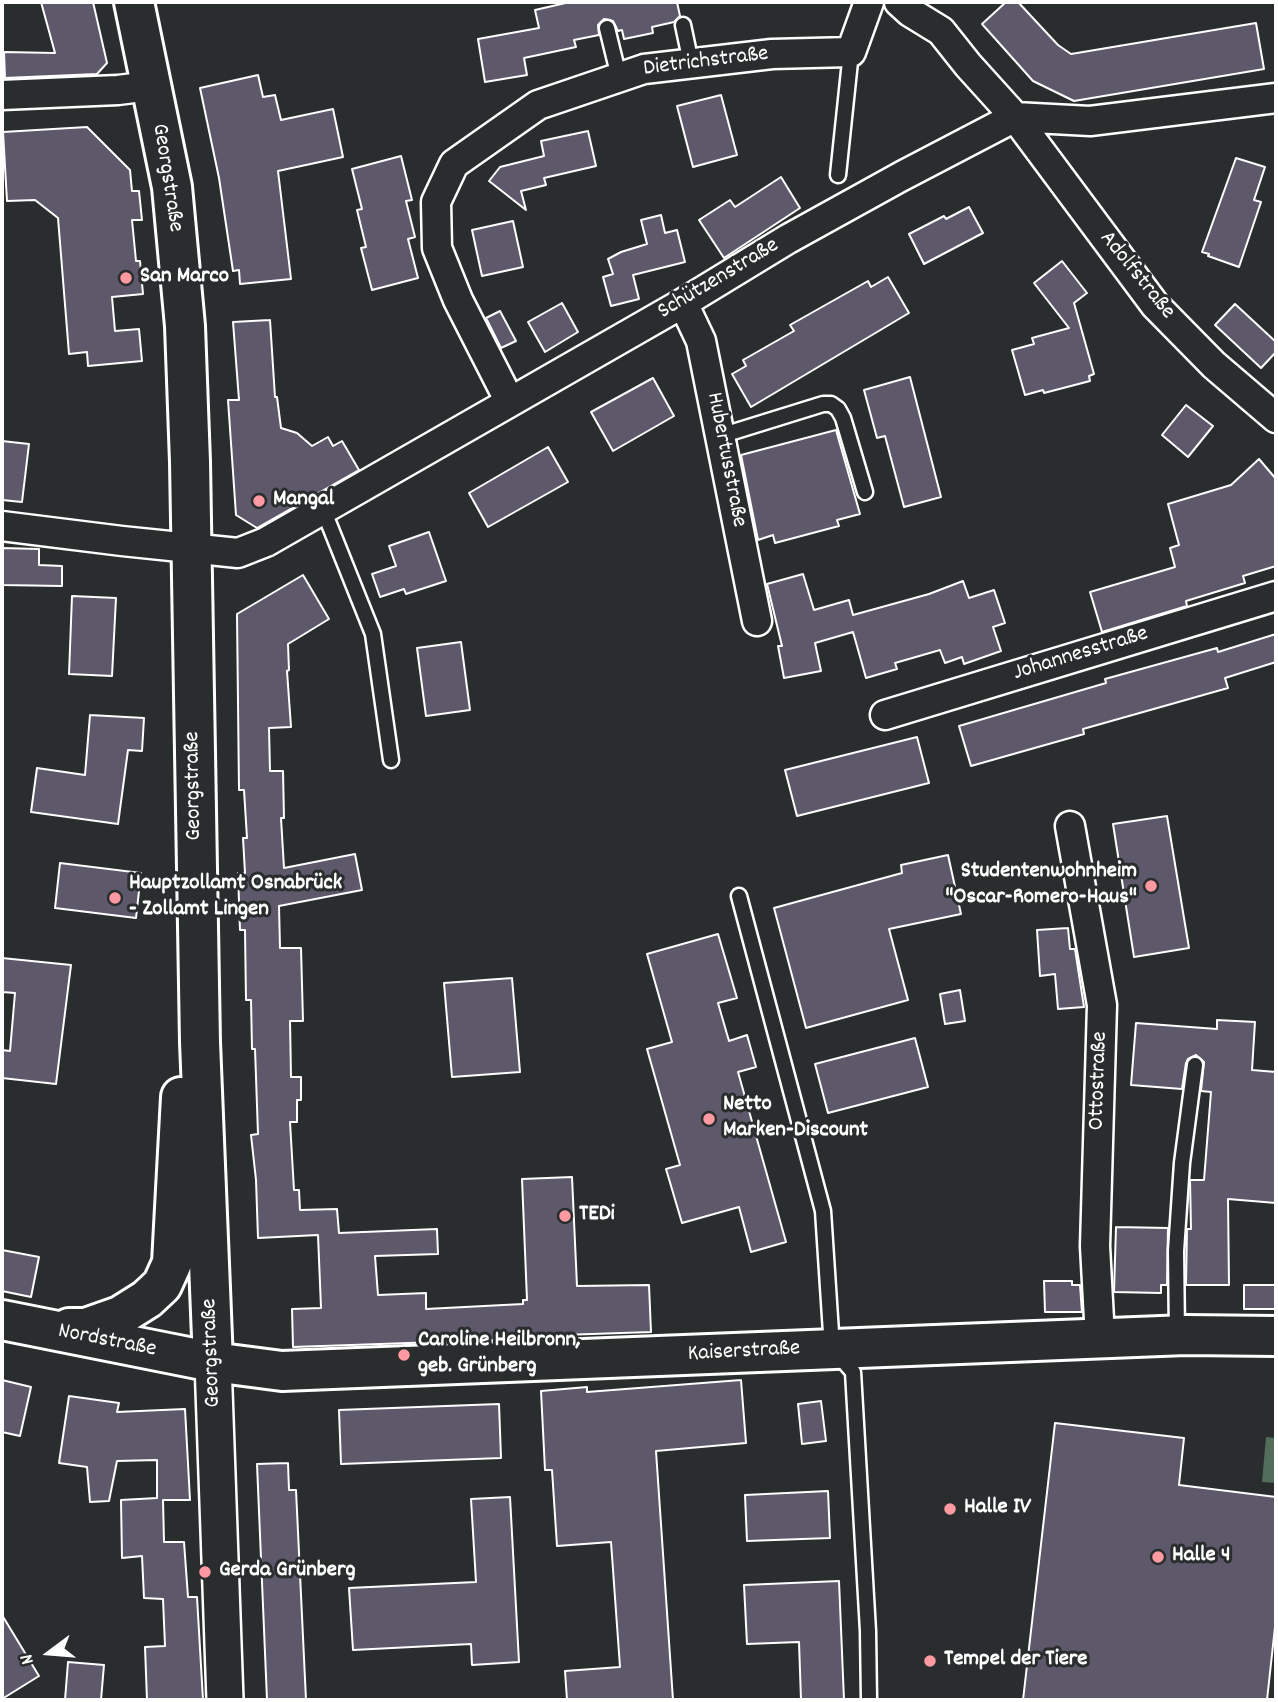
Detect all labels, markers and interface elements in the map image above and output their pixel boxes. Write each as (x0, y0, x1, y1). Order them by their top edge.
street label: Dietrichstraße (642, 42, 770, 84)
street label: Georgstraße (144, 122, 188, 234)
street label: Adolfstraße (1092, 226, 1180, 326)
street label: Schützenstraße (653, 233, 785, 327)
place label: San Marco (140, 264, 229, 292)
marker: San Marco (118, 270, 134, 286)
street label: Hubertusstraße (698, 390, 752, 530)
place label: Mangal (273, 487, 334, 515)
marker: Mangal (251, 493, 267, 509)
street label: Johannesstraße (1010, 621, 1152, 689)
street label: Georgstraße (180, 731, 210, 841)
place label: Studentenwohnheim "Oscar-Romero-Haus" (945, 859, 1137, 913)
place label: Hauptzollamt Osnabrück - Zollamt Lingen (129, 871, 342, 925)
marker: Studentenwohnheim "Oscar-Romero-Haus" (1143, 878, 1159, 894)
marker: Hauptzollamt Osnabrück - Zollamt Lingen (107, 890, 123, 906)
street label: Ottostraße (1084, 1031, 1116, 1131)
place label: Netto Marken-Discount (723, 1092, 868, 1146)
marker: Netto Marken-Discount (701, 1111, 717, 1127)
place label: TEDi (579, 1202, 615, 1230)
marker: TEDi (557, 1208, 573, 1224)
street label: Georgstraße (197, 1298, 229, 1408)
street label: Nordstraße (56, 1319, 158, 1365)
place label: Caroline Heilbronn, geb. Grünberg (418, 1328, 581, 1382)
street label: Kaiserstraße (687, 1336, 801, 1370)
marker: Caroline Heilbronn, geb. Grünberg (396, 1347, 412, 1363)
place label: Halle IV (964, 1495, 1031, 1523)
marker: Halle IV (942, 1501, 958, 1517)
place label: Halle 4 (1172, 1543, 1230, 1571)
marker: Halle 4 (1150, 1549, 1166, 1565)
place label: Gerda Grünberg (219, 1558, 355, 1586)
marker: Gerda Grünberg (197, 1564, 213, 1580)
north arrow (14, 1618, 84, 1688)
place label: Tempel der Tiere (944, 1647, 1087, 1675)
text: N (14, 1651, 43, 1667)
marker: Tempel der Tiere (922, 1653, 938, 1669)

